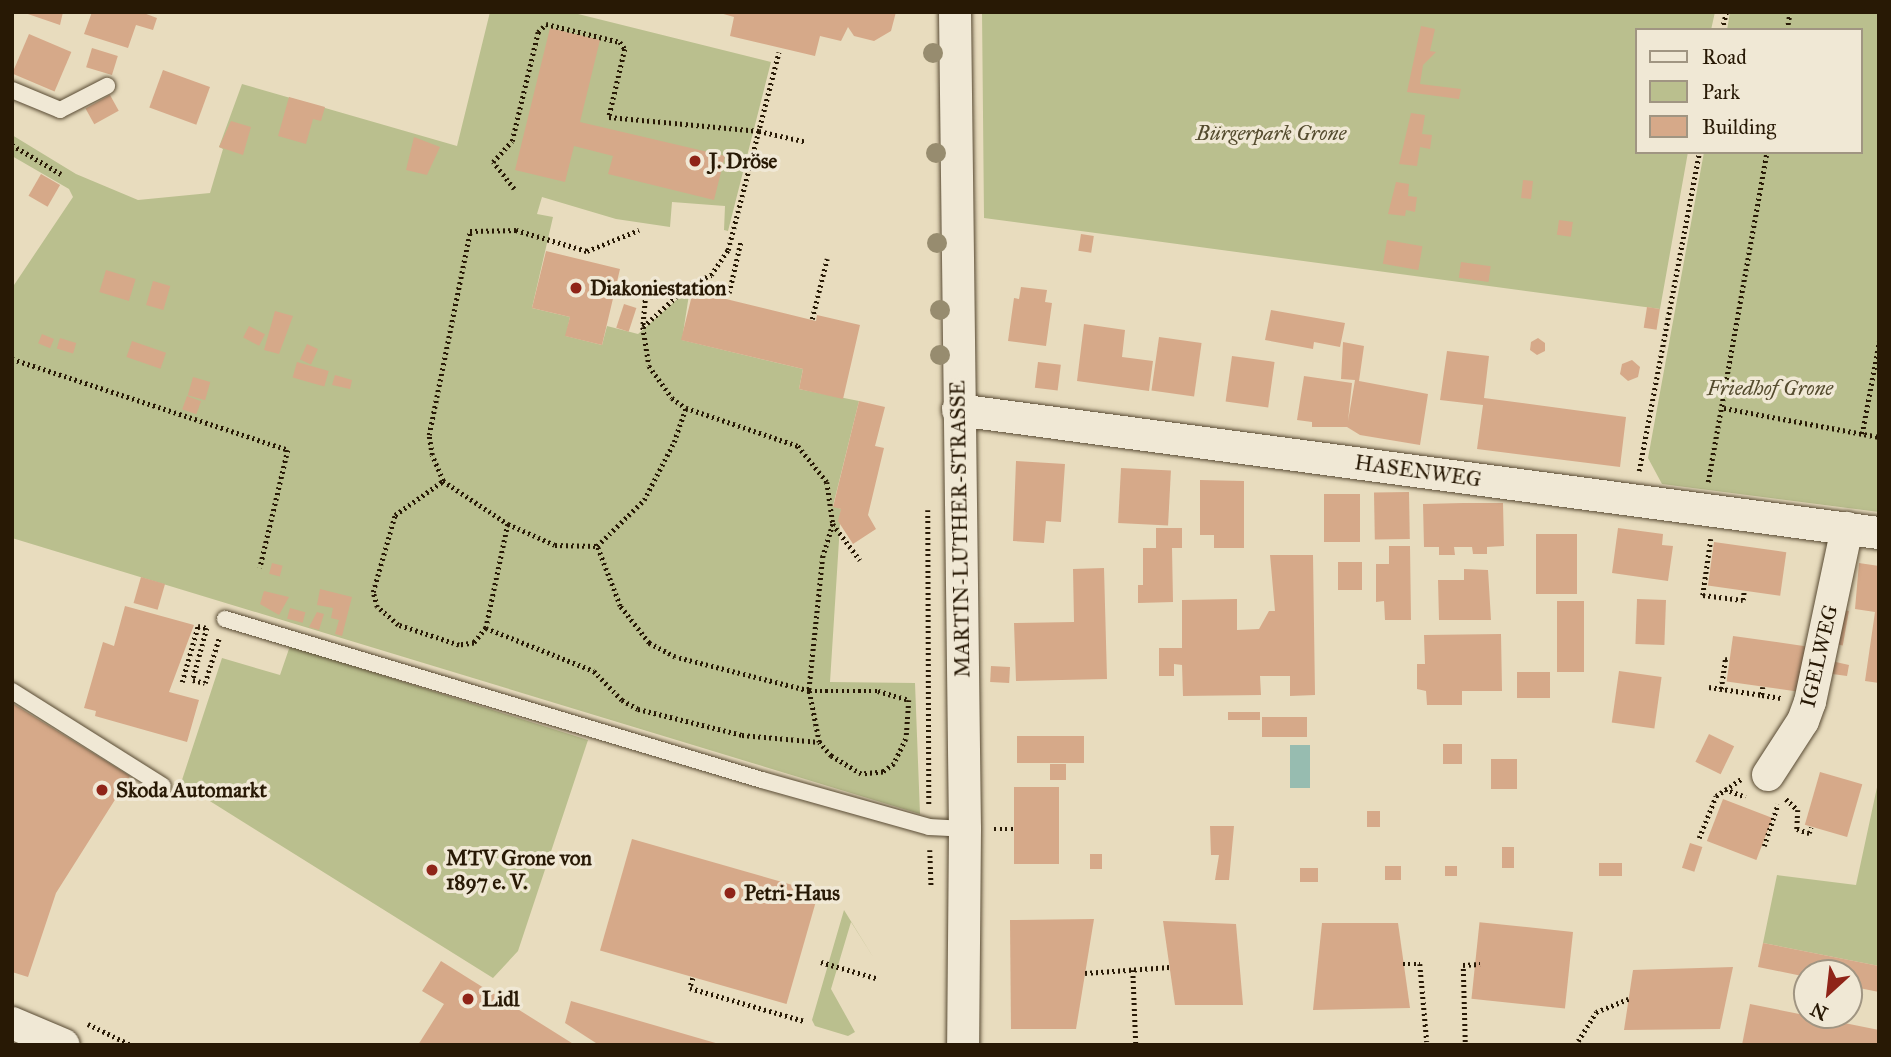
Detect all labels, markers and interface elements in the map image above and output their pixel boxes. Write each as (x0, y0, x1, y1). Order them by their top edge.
legend (1636, 28, 1863, 154)
text: Road (1702, 44, 1747, 70)
text: Park (1702, 79, 1740, 105)
text: Building (1702, 114, 1776, 140)
park label: Bürgerpark Grone (1196, 120, 1346, 146)
place label: J. Dröse (709, 148, 777, 174)
marker: J. Dröse (687, 153, 703, 169)
place label: Diakoniestation (590, 275, 726, 301)
marker: Diakoniestation (568, 280, 584, 296)
park label: Friedhof Grone (1707, 375, 1833, 401)
street label: MARTIN-LUTHER-STRASSE (945, 380, 975, 678)
street label: HASENWEG (1353, 450, 1483, 492)
street label: IGELWEG (1795, 602, 1843, 710)
place label: Skoda Automarkt (116, 777, 267, 803)
marker: Skoda Automarkt (94, 782, 110, 798)
place label: MTV Grone von 1897 e. V. (446, 845, 592, 895)
marker: MTV Grone von 1897 e. V. (424, 862, 440, 878)
place label: Petri-Haus (744, 880, 840, 906)
marker: Petri-Haus (722, 885, 738, 901)
north arrow (1793, 959, 1863, 1029)
place label: Lidl (482, 986, 519, 1012)
marker: Lidl (460, 991, 476, 1007)
text: N (1807, 997, 1832, 1025)

